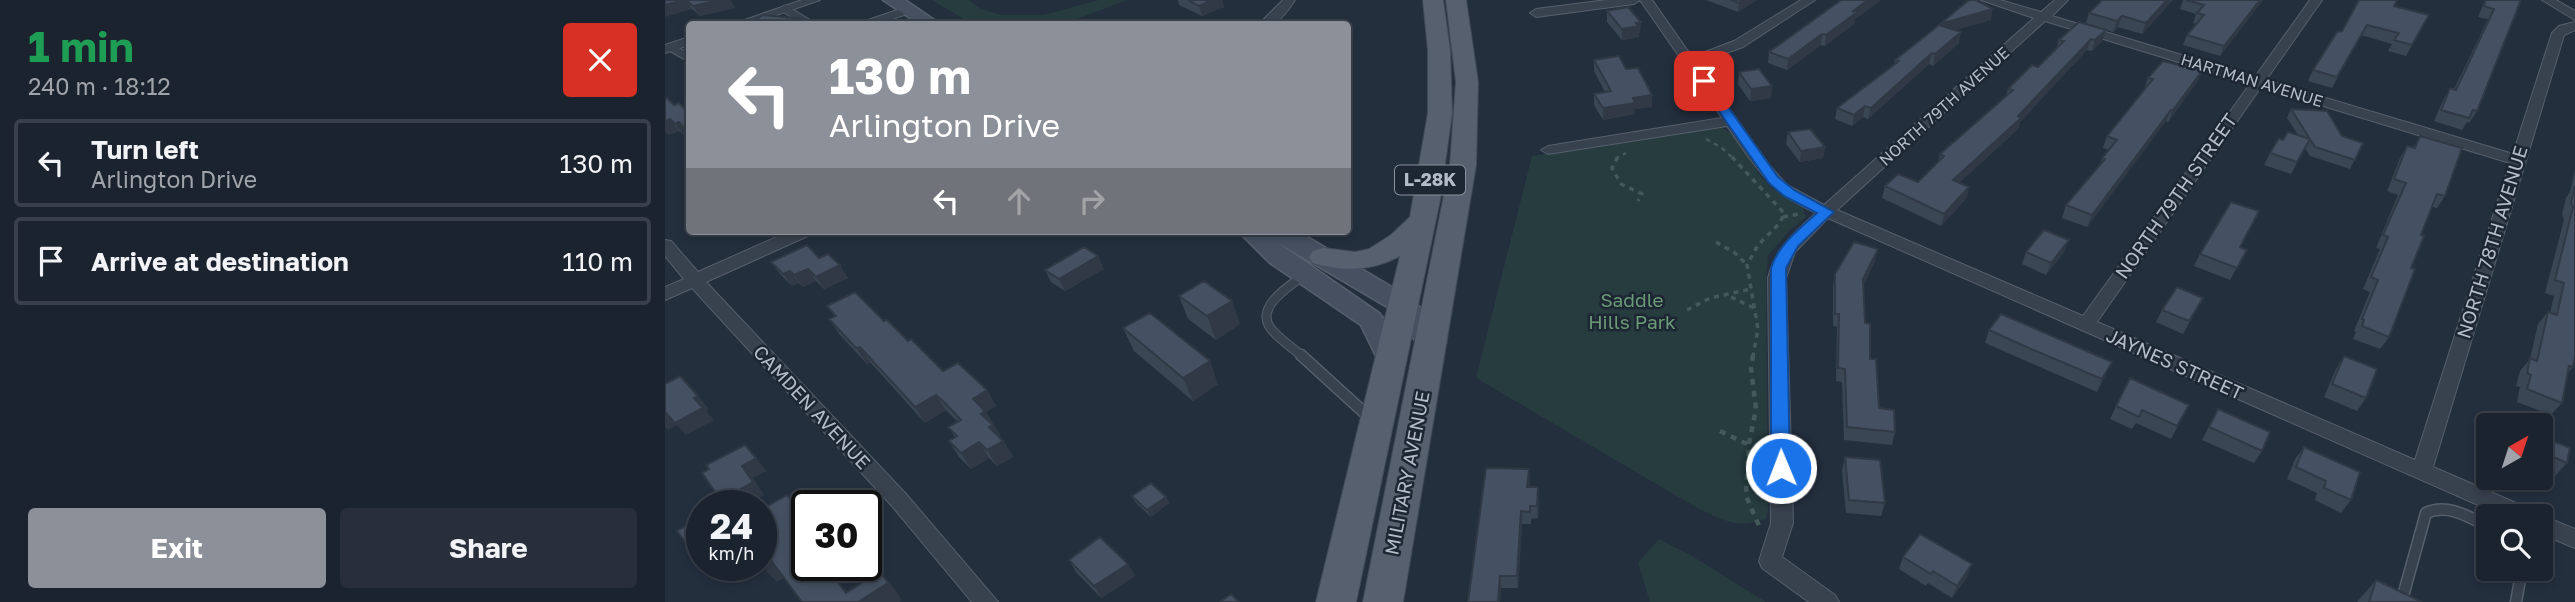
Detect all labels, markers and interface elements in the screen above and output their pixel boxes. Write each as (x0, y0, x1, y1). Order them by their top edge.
text: 1 min (28, 21, 134, 71)
button: close (563, 23, 637, 97)
street label: NORTH 79TH AVENUE (1875, 42, 2013, 170)
text: 130 m (829, 46, 971, 105)
icon: left (714, 49, 805, 140)
street label: HARTMAN AVENUE (2179, 49, 2325, 111)
pin (1674, 51, 1734, 111)
icon: arrive (1685, 62, 1723, 100)
text: 240 m · 18:12 (28, 72, 171, 100)
text: Arlington Drive (829, 106, 1060, 144)
street label: NORTH 79TH STREET (2110, 108, 2242, 283)
text: Turn left (91, 134, 199, 165)
street label: NORTH 78TH AVENUE (2451, 143, 2532, 341)
icon: left (32, 144, 70, 182)
text: 130 m (560, 148, 633, 179)
text: Arlington Drive (91, 165, 257, 193)
road number: L-28K (1395, 166, 1465, 195)
icon: left (927, 182, 965, 220)
icon: ahead (1000, 182, 1038, 220)
icon: right (1073, 182, 1111, 220)
icon: arrive (32, 242, 70, 280)
text: Arrive at destination (91, 246, 349, 277)
text: 110 m (562, 246, 633, 277)
park label: Saddle Hills Park (1588, 288, 1676, 333)
street label: JAYNES STREET (2103, 323, 2248, 404)
street label: CAMDEN AVENUE (749, 340, 876, 473)
street label: MILITARY AVENUE (1379, 389, 1434, 557)
north arrow (2476, 413, 2553, 490)
map controls (2476, 413, 2553, 581)
position arrow (1744, 431, 1818, 505)
speed limit sign: 30 (791, 490, 882, 581)
button: search (2476, 504, 2553, 581)
text: 24 (710, 505, 753, 547)
button: Exit (28, 508, 326, 588)
button: Share (340, 508, 637, 588)
text: km/h (709, 542, 754, 564)

